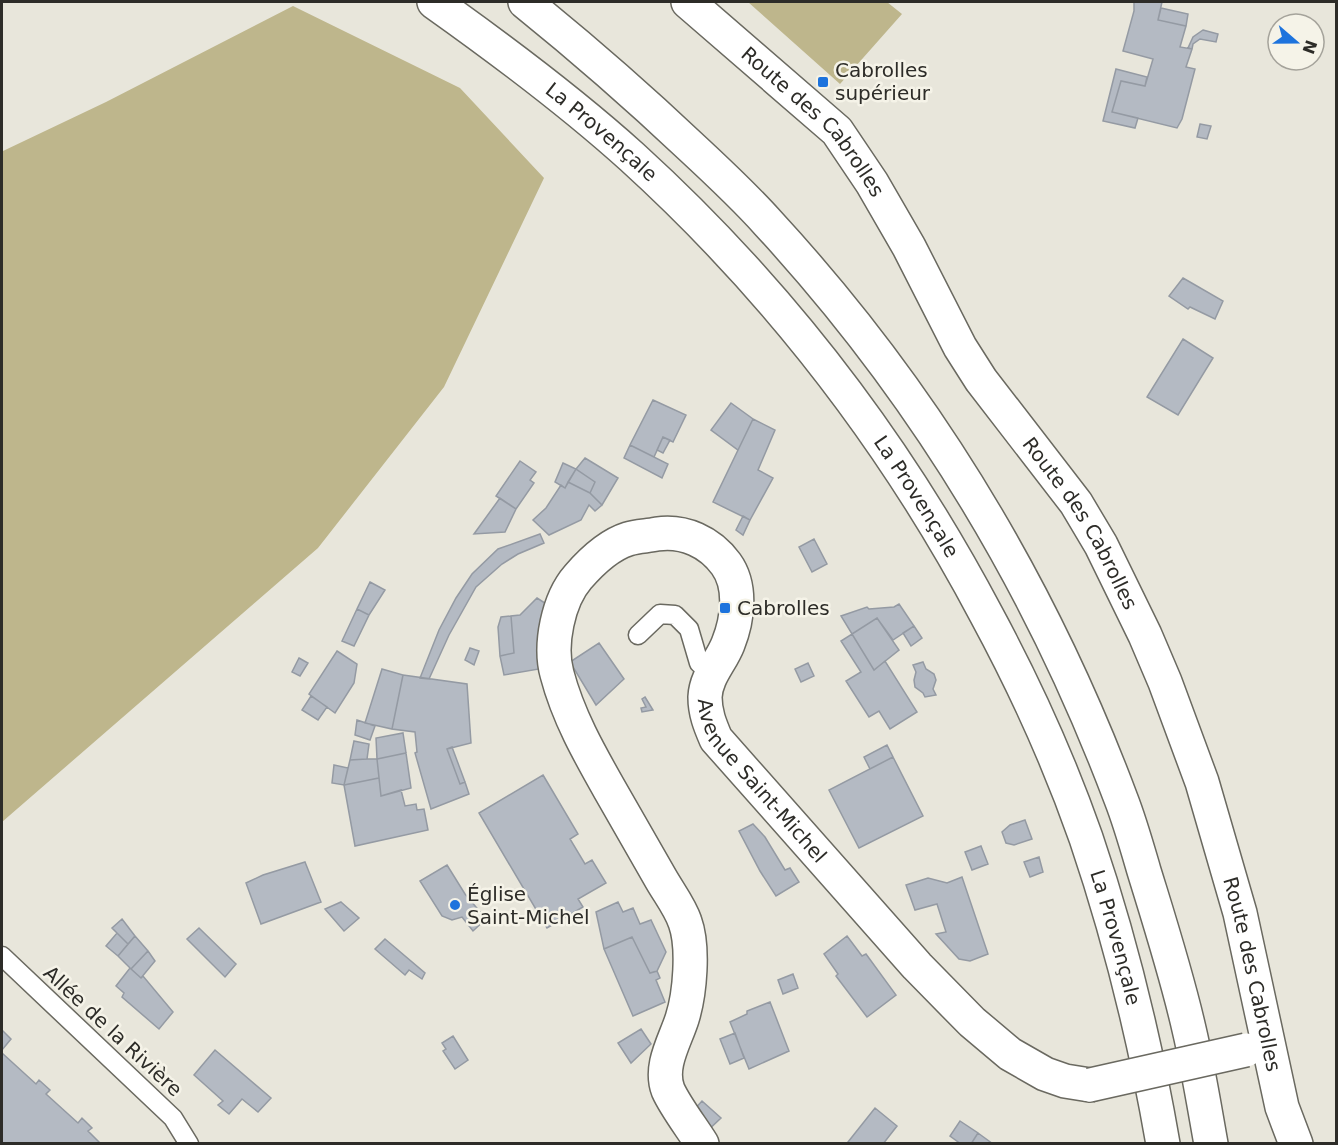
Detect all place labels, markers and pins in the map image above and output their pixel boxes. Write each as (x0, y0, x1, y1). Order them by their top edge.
place label: Cabrolles supérieur (835, 58, 931, 105)
marker: Cabrolles supérieur (816, 75, 830, 89)
place label: Cabrolles (737, 596, 830, 620)
marker: Cabrolles (718, 601, 732, 615)
place label: Église Saint-Michel (467, 882, 590, 929)
marker: Église Saint-Michel (448, 898, 462, 912)

